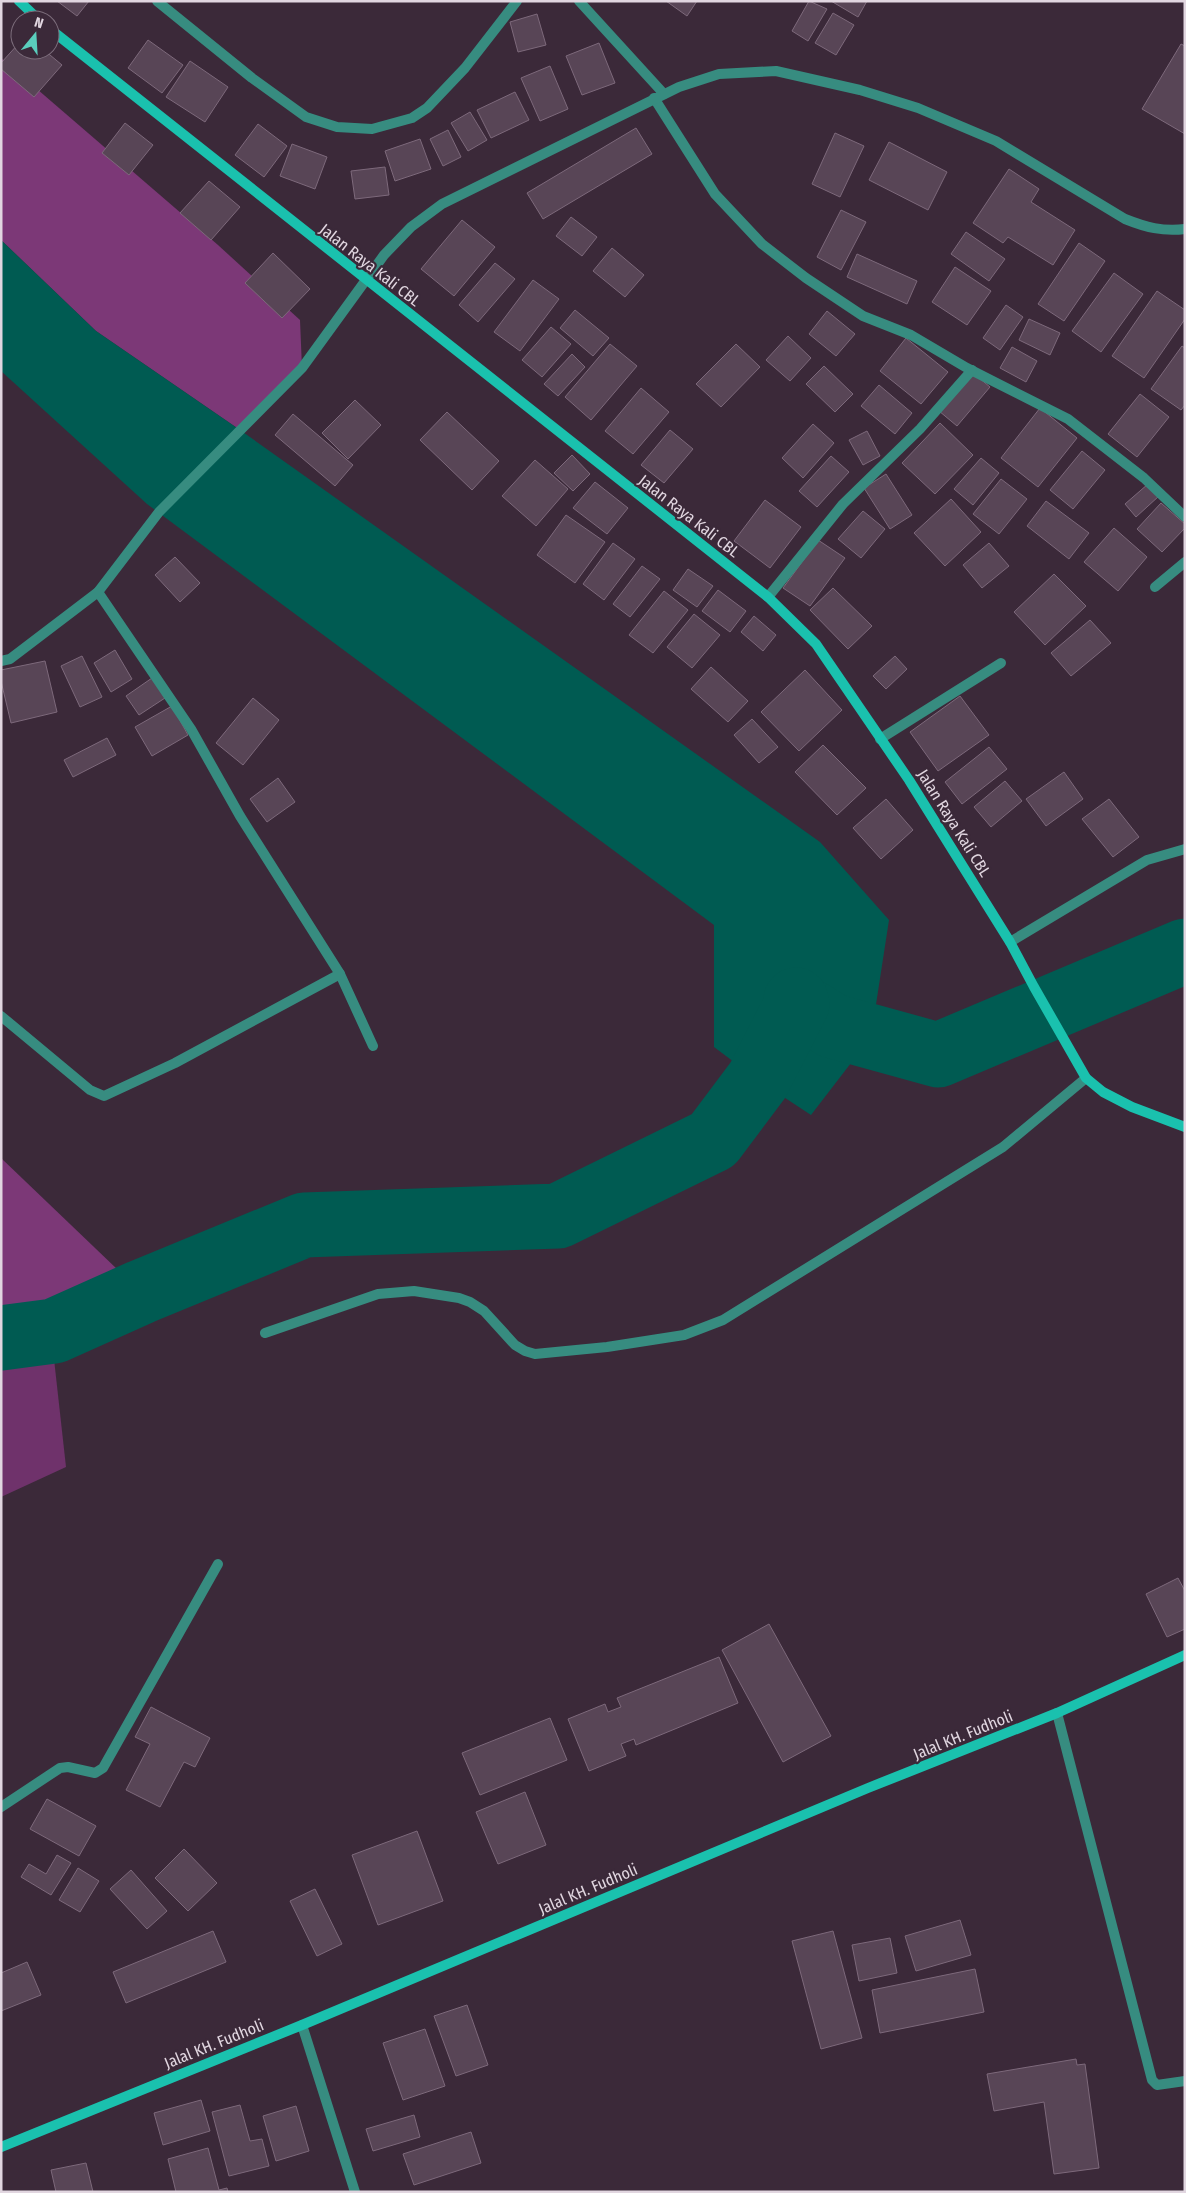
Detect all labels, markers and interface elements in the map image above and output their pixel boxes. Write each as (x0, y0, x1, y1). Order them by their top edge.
north arrow (10, 10, 60, 60)
text: N (32, 14, 45, 32)
street label: Jalan Raya Kali CBL (316, 220, 424, 310)
street label: Jalan Raya Kali CBL (635, 471, 743, 561)
street label: Jalan Raya Kali CBL (913, 766, 995, 880)
street label: Jalal KH. Fudholi (910, 1706, 1016, 1764)
street label: Jalal KH. Fudholi (536, 1860, 640, 1918)
street label: Jalal KH. Fudholi (161, 2015, 267, 2073)

